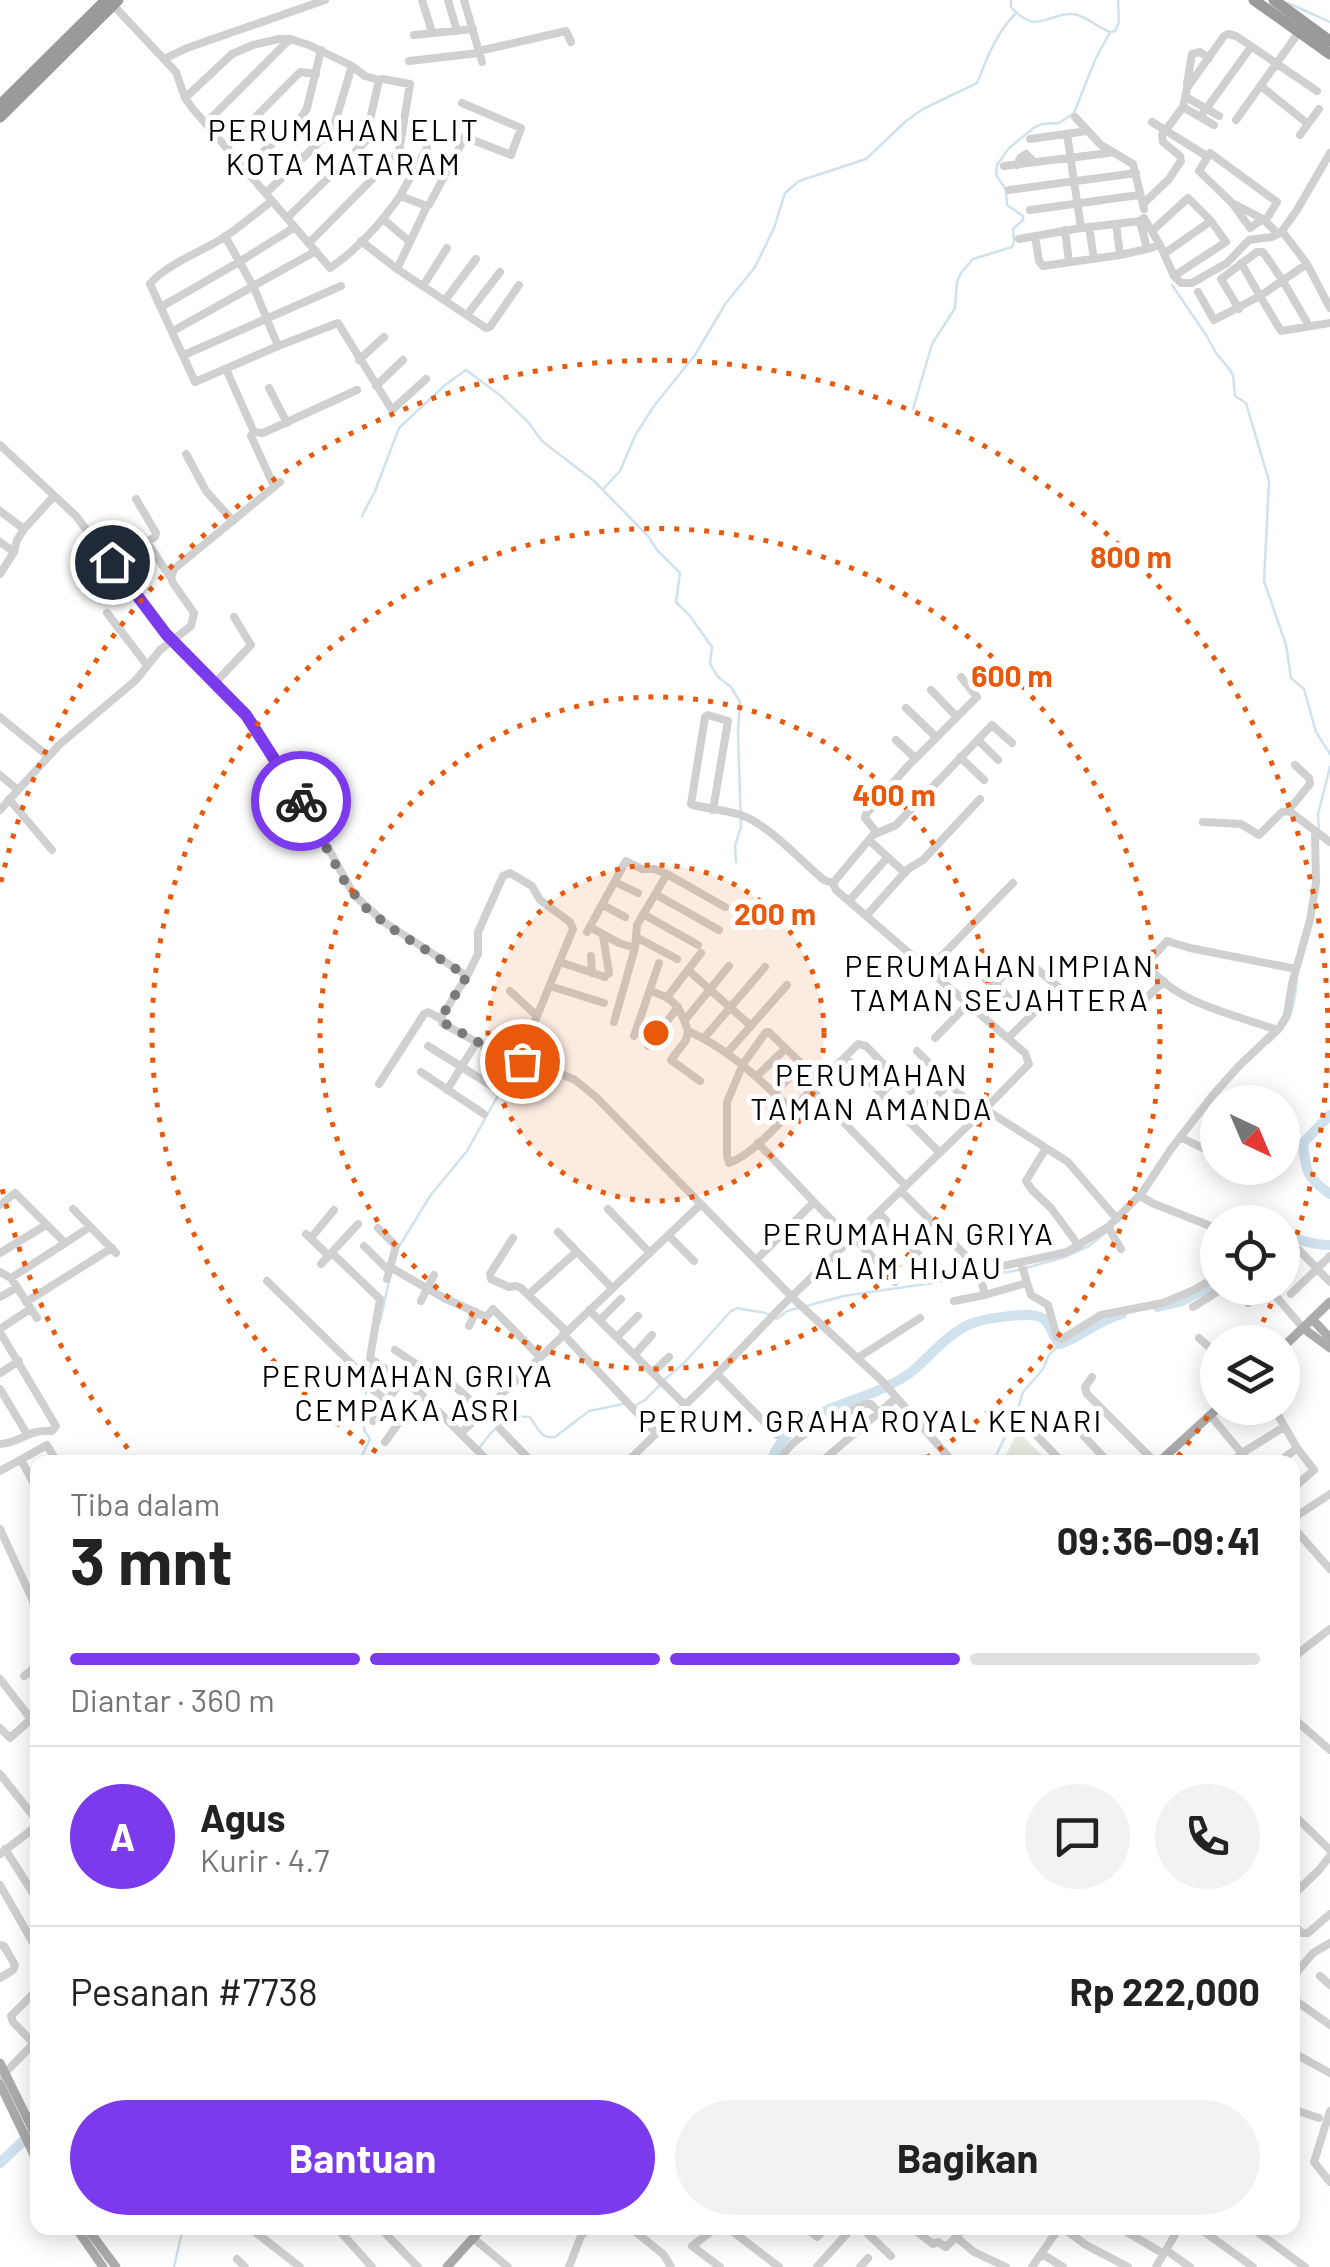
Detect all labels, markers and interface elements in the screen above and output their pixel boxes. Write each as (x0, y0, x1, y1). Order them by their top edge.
district label: PERUMAHAN ELIT KOTA MATARAM (208, 111, 480, 181)
pin (70, 520, 155, 605)
icon: home (85, 535, 140, 590)
text: 800 m (1090, 538, 1172, 574)
text: 600 m (971, 657, 1053, 693)
courier (251, 751, 351, 851)
icon: bike (274, 774, 329, 829)
text: 400 m (852, 776, 936, 812)
text: 200 m (734, 895, 816, 931)
district label: PERUMAHAN IMPIAN TAMAN SEJAHTERA (845, 947, 1155, 1017)
centre of rings (638, 1015, 674, 1051)
pin (480, 1019, 565, 1104)
icon: bag (495, 1034, 550, 1089)
district label: PERUMAHAN TAMAN AMANDA (750, 1056, 994, 1126)
north arrow (1200, 1085, 1300, 1185)
map controls (1200, 1085, 1300, 1425)
button: locate (1200, 1205, 1300, 1305)
district label: PERUMAHAN GRIYA ALAM HIJAU (763, 1215, 1055, 1285)
button: layers (1200, 1325, 1300, 1425)
district label: PERUMAHAN GRIYA CEMPAKA ASRI (262, 1357, 554, 1427)
district label: PERUM. GRAHA ROYAL KENARI (638, 1402, 1104, 1438)
text: Tiba dalam (70, 1484, 220, 1522)
text: 09:36–09:41 (1057, 1517, 1260, 1563)
text: 3 mnt (70, 1520, 233, 1598)
text: Diantar · 360 m (70, 1680, 275, 1718)
button: chat (1025, 1784, 1130, 1889)
button: phone (1155, 1784, 1260, 1889)
text: Agus (200, 1794, 286, 1840)
text: A (110, 1813, 135, 1859)
text: Kurir · 4.7 (200, 1840, 329, 1878)
text: Pesanan #7738 (70, 1968, 318, 2014)
text: Rp 222,000 (1070, 1968, 1260, 2014)
button: Bantuan (70, 2100, 655, 2215)
button: Bagikan (675, 2100, 1260, 2215)

